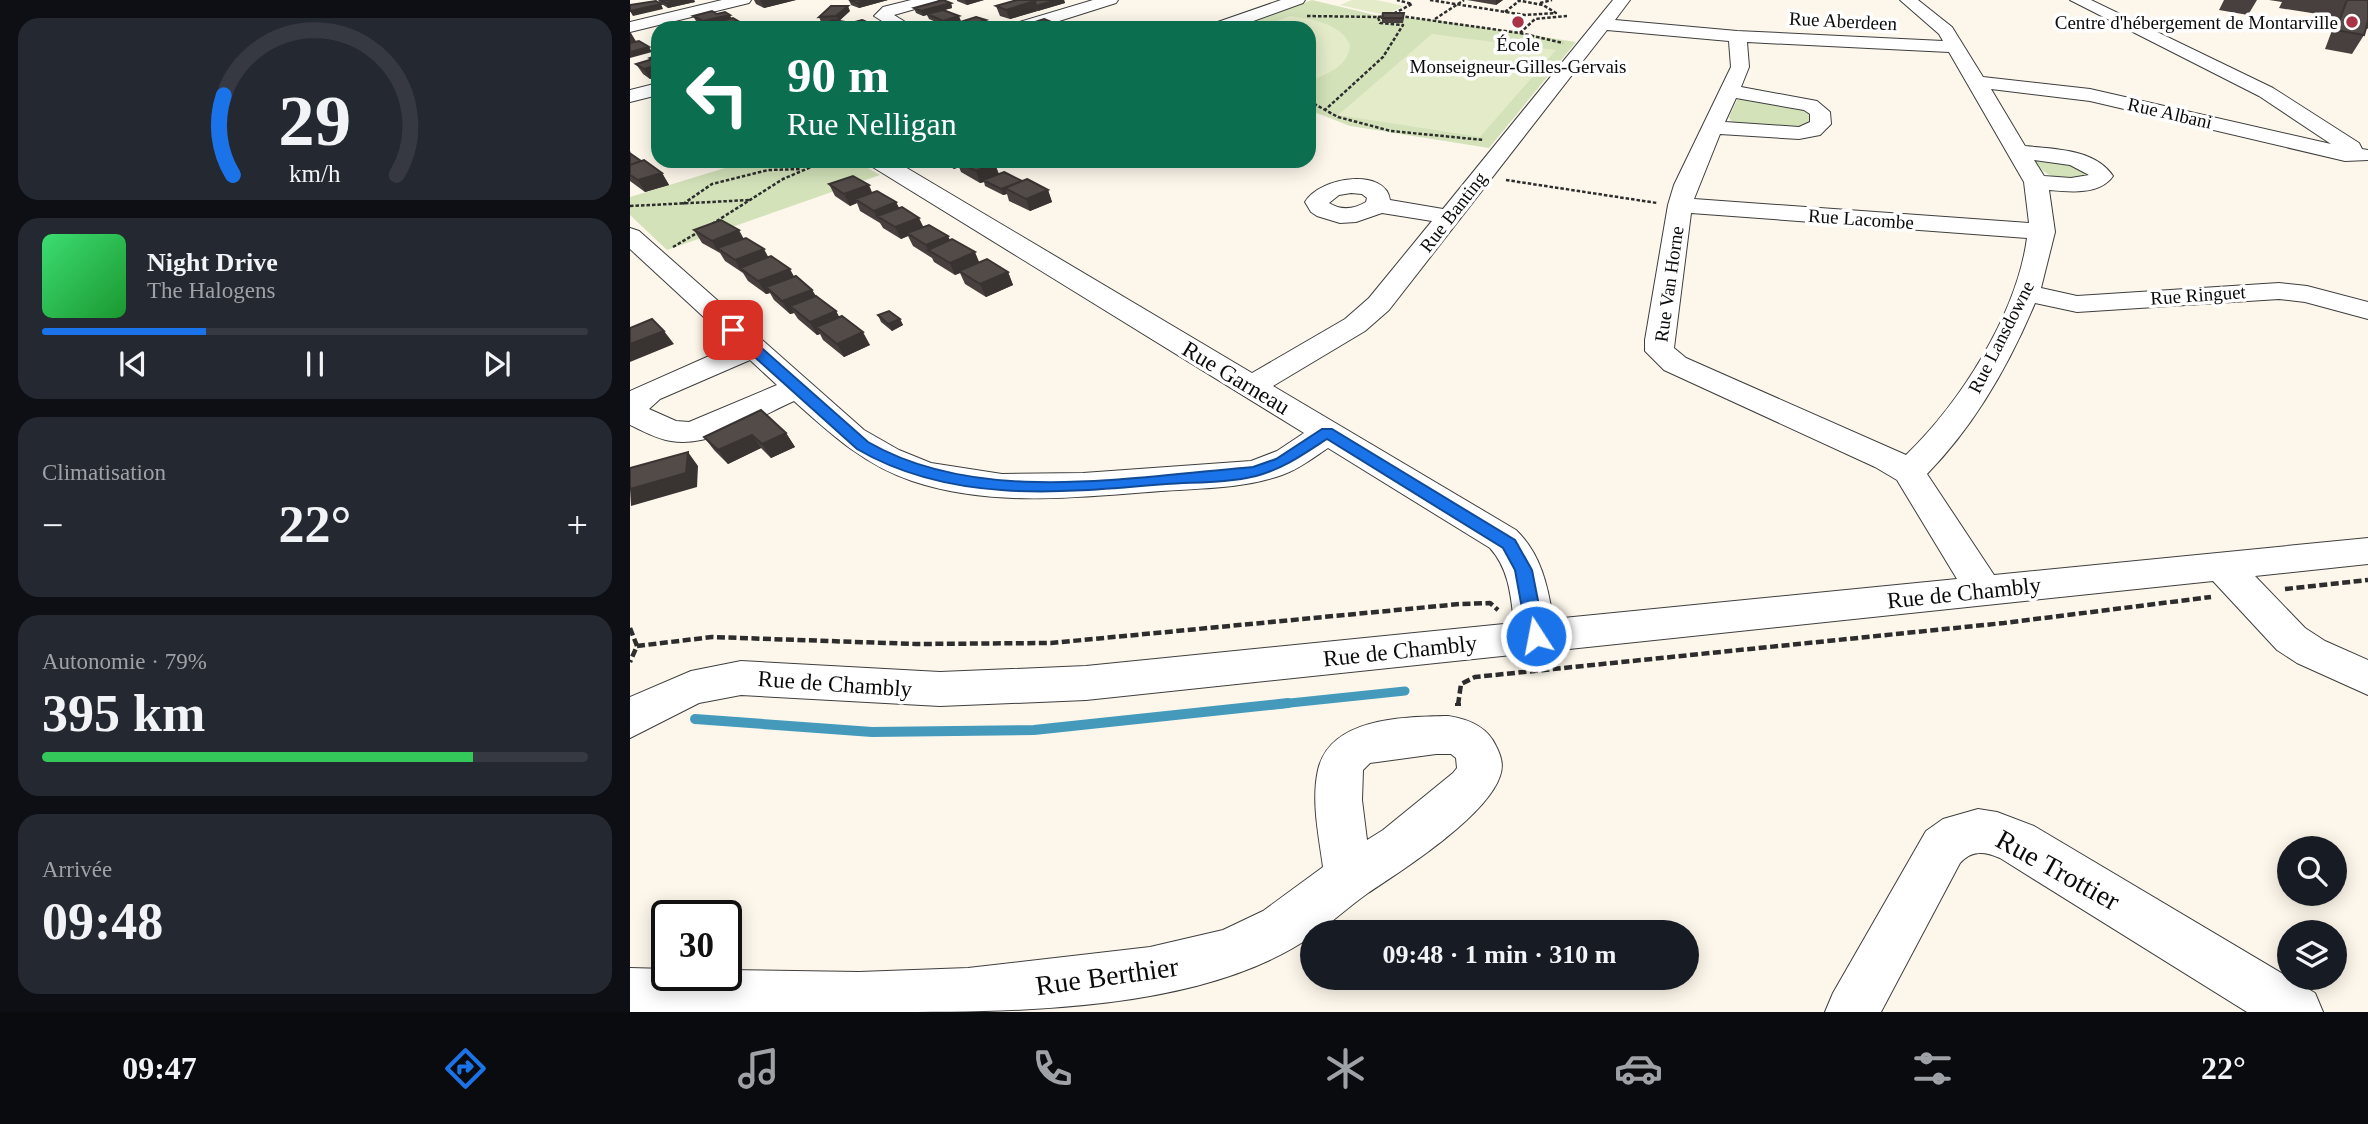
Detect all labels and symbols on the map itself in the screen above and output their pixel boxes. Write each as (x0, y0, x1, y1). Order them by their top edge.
street label: Rue Aberdeen (1788, 8, 1898, 34)
place label: Centre d'hébergement de Montarville (2055, 12, 2338, 33)
marker: École Monseigneur-Gilles-Gervais (1510, 14, 1526, 30)
marker: Centre d'hébergement de Montarville (2344, 14, 2360, 30)
place label: École Monseigneur-Gilles-Gervais (1409, 34, 1627, 77)
street label: Rue Albani (2126, 93, 2214, 133)
street label: Rue Banting (1415, 168, 1491, 256)
street label: Rue Lacombe (1807, 205, 1915, 233)
street label: Rue Van Horne (1650, 225, 1688, 343)
street label: Rue Lansdowne (1964, 277, 2038, 397)
street label: Rue Ringuet (2150, 281, 2247, 309)
pin (703, 300, 763, 360)
street label: Rue Garneau (1178, 336, 1295, 420)
street label: Rue de Chambly (1886, 572, 2043, 614)
position arrow (1499, 599, 1573, 673)
street label: Rue de Chambly (1322, 630, 1479, 672)
street label: Rue de Chambly (757, 666, 913, 702)
street label: Rue Trottier (1991, 823, 2126, 917)
speed limit sign: 30 (651, 900, 742, 991)
street label: Rue Berthier (1034, 951, 1181, 1001)

